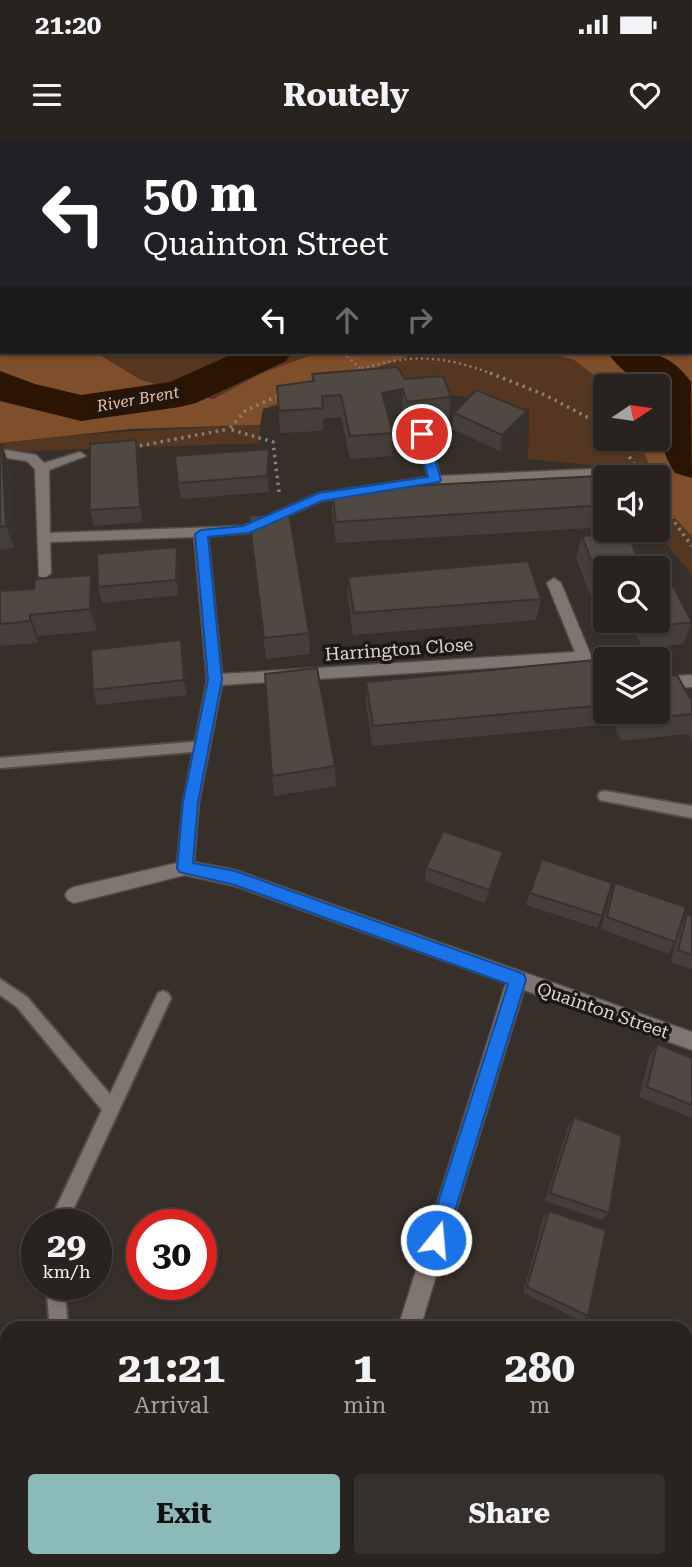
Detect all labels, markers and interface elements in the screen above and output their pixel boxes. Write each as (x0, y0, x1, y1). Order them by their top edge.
text: 21:20 (35, 10, 101, 40)
icon: menu (28, 76, 66, 114)
text: Routely (283, 76, 409, 114)
icon: heart (626, 76, 664, 114)
text: 50 m (143, 166, 258, 223)
icon: left (28, 168, 119, 259)
text: Quainton Street (143, 225, 388, 263)
icon: left (255, 301, 293, 339)
icon: ahead (328, 301, 366, 339)
icon: right (401, 301, 439, 339)
north arrow (593, 374, 670, 452)
map controls (593, 374, 670, 724)
water label: River Brent (94, 382, 181, 416)
pin (392, 404, 452, 464)
icon: arrive (403, 415, 441, 453)
button: sound (593, 465, 670, 542)
button: search (593, 556, 670, 633)
street label: Harrington Close (324, 633, 474, 665)
button: layers (593, 647, 670, 724)
street label: Quainton Street (534, 978, 672, 1042)
position arrow (399, 1203, 473, 1277)
speed limit sign: 30 (126, 1209, 217, 1300)
text: 29 (47, 1225, 86, 1266)
text: km/h (42, 1261, 91, 1282)
text: 21:21 (118, 1343, 225, 1392)
text: 1 (353, 1343, 377, 1392)
text: 280 (504, 1343, 575, 1392)
text: Arrival (134, 1392, 209, 1419)
text: min (343, 1392, 386, 1419)
text: m (529, 1392, 550, 1419)
button: Exit (28, 1474, 340, 1554)
button: Share (354, 1474, 665, 1554)

